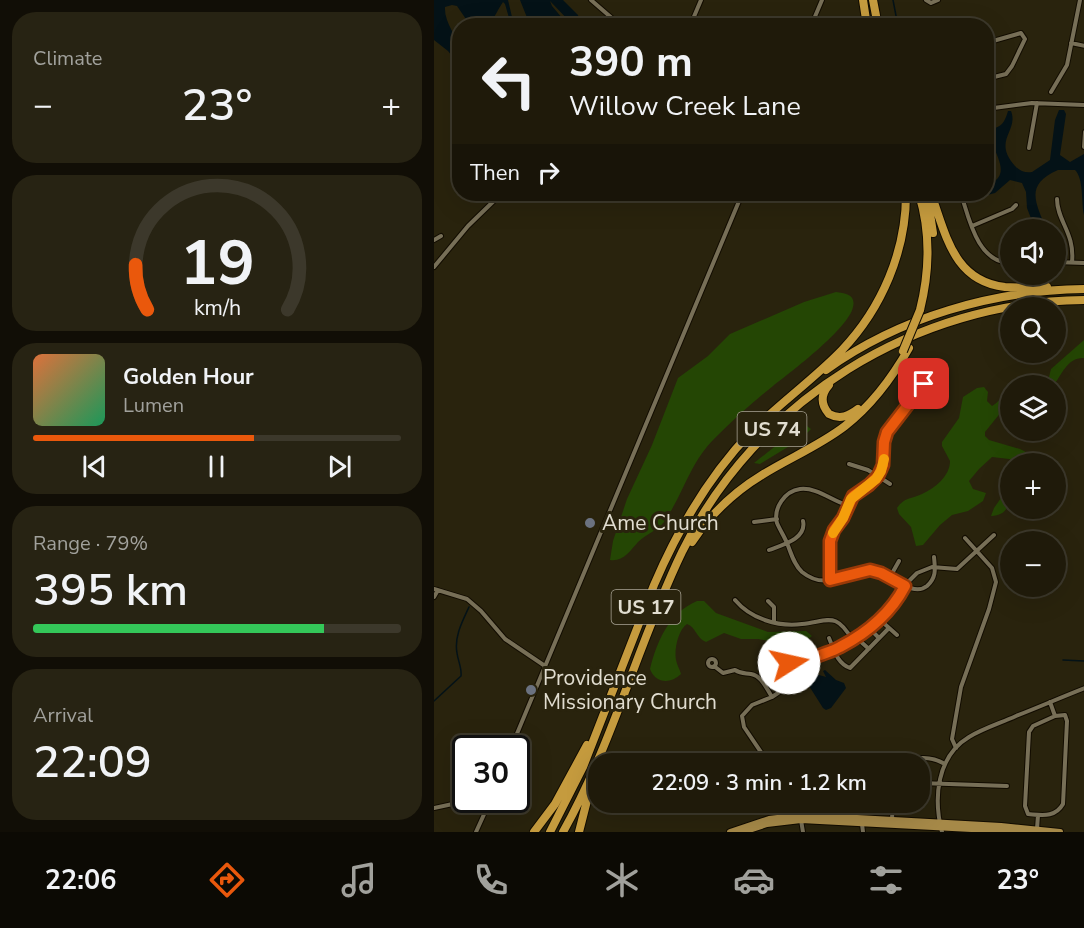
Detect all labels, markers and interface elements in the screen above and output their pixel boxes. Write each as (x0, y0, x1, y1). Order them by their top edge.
text: 390 m (569, 34, 693, 91)
icon: left (470, 42, 548, 120)
text: Climate (33, 45, 102, 72)
text: 23° (182, 75, 252, 136)
text: − (33, 83, 53, 128)
text: + (381, 83, 401, 128)
text: Willow Creek Lane (569, 88, 801, 125)
icon: right (532, 156, 565, 189)
text: Then (470, 158, 520, 188)
map controls (1000, 219, 1066, 597)
button: sound (1000, 219, 1066, 285)
text: 19 (180, 221, 254, 306)
text: km/h (193, 293, 241, 323)
button: search (1000, 297, 1066, 363)
pin (898, 358, 949, 409)
text: Golden Hour (123, 362, 254, 392)
icon: arrive (907, 367, 940, 400)
button: layers (1000, 375, 1066, 441)
text: Lumen (123, 392, 184, 419)
road number: US 74 (738, 412, 806, 446)
icon: previous (78, 450, 111, 483)
icon: pause (200, 450, 233, 483)
icon: next (323, 450, 356, 483)
button: + (1000, 453, 1066, 519)
place label: Ame Church (602, 509, 719, 537)
marker: Ame Church (583, 516, 597, 530)
text: Range · 79% (33, 530, 148, 557)
button: − (1000, 531, 1066, 597)
text: 395 km (33, 560, 188, 621)
road number: US 17 (612, 590, 680, 624)
position arrow (757, 631, 821, 695)
place label: Providence Missionary Church (543, 664, 717, 716)
marker: Providence Missionary Church (524, 683, 538, 697)
text: Arrival (33, 702, 93, 729)
text: 22:09 (33, 732, 152, 793)
speed limit sign: 30 (452, 735, 530, 813)
text: 22:09 · 3 min · 1.2 km (651, 768, 867, 798)
icon: directions (206, 859, 248, 901)
icon: music (338, 859, 380, 901)
icon: phone (470, 859, 512, 901)
icon: climate (601, 859, 643, 901)
icon: car (733, 859, 775, 901)
icon: filters (865, 859, 907, 901)
text: 22:06 (45, 862, 116, 899)
text: 23° (996, 862, 1039, 899)

